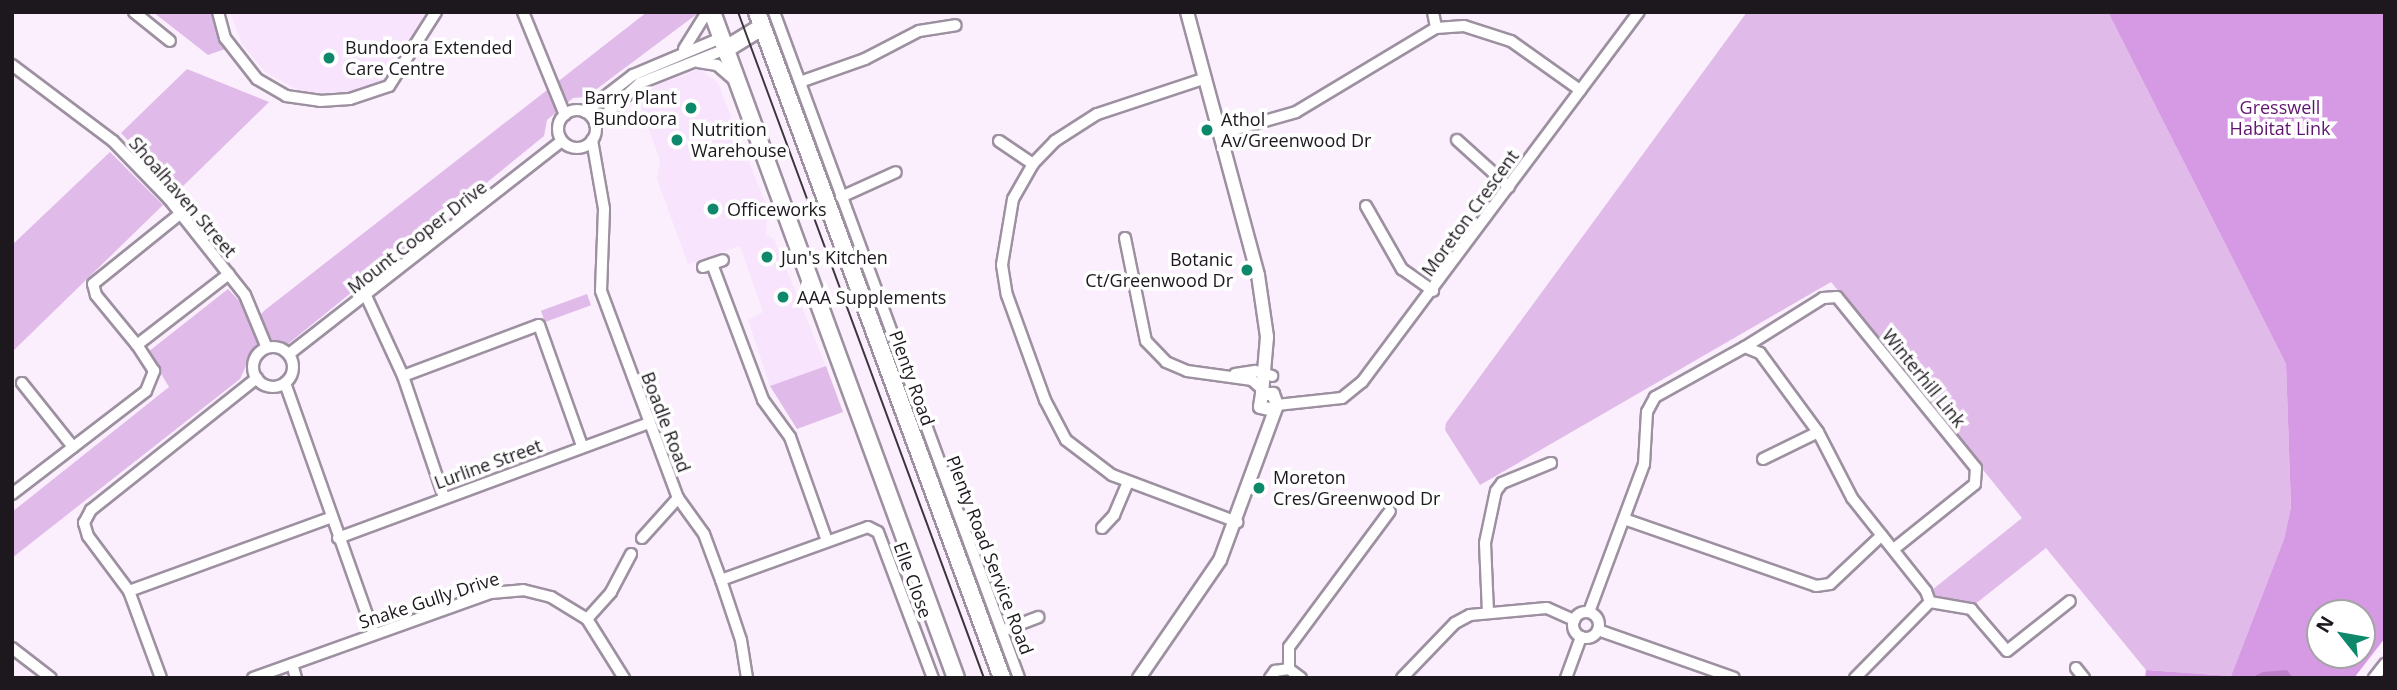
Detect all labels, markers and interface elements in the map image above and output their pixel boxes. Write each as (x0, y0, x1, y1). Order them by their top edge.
place label: Bundoora Extended Care Centre (345, 37, 513, 80)
marker: Bundoora Extended Care Centre (319, 48, 339, 68)
place label: Barry Plant Bundoora (584, 87, 677, 130)
park label: Gresswell Habitat Link (2230, 97, 2330, 140)
marker: Barry Plant Bundoora (683, 100, 699, 116)
place label: Athol Av/Greenwood Dr (1221, 109, 1371, 152)
place label: Nutrition Warehouse (691, 119, 787, 162)
marker: Athol Av/Greenwood Dr (1199, 122, 1215, 138)
street label: Shoalhaven Street (125, 132, 241, 262)
marker: Nutrition Warehouse (669, 132, 685, 148)
street label: Moreton Crescent (1417, 146, 1523, 280)
street label: Mount Cooper Drive (343, 176, 491, 298)
place label: Officeworks (727, 198, 827, 220)
marker: Officeworks (705, 201, 721, 217)
place label: Jun's Kitchen (781, 246, 888, 268)
marker: Jun's Kitchen (759, 249, 775, 265)
place label: Botanic Ct/Greenwood Dr (1085, 249, 1233, 292)
marker: Botanic Ct/Greenwood Dr (1239, 262, 1255, 278)
place label: AAA Supplements (797, 286, 946, 308)
marker: AAA Supplements (775, 289, 791, 305)
street label: Winterhill Link (1878, 325, 1970, 431)
street label: Plenty Road (885, 328, 939, 428)
street label: Boadle Road (637, 369, 695, 475)
street label: Lurline Street (431, 435, 545, 493)
street label: Plenty Road Service Road (942, 452, 1038, 658)
place label: Moreton Cres/Greenwood Dr (1273, 467, 1440, 510)
marker: Moreton Cres/Greenwood Dr (1251, 480, 1267, 496)
street label: Elle Close (889, 539, 937, 621)
street label: Snake Gully Drive (356, 567, 502, 633)
north arrow (2306, 599, 2376, 669)
text: N (2310, 611, 2340, 638)

